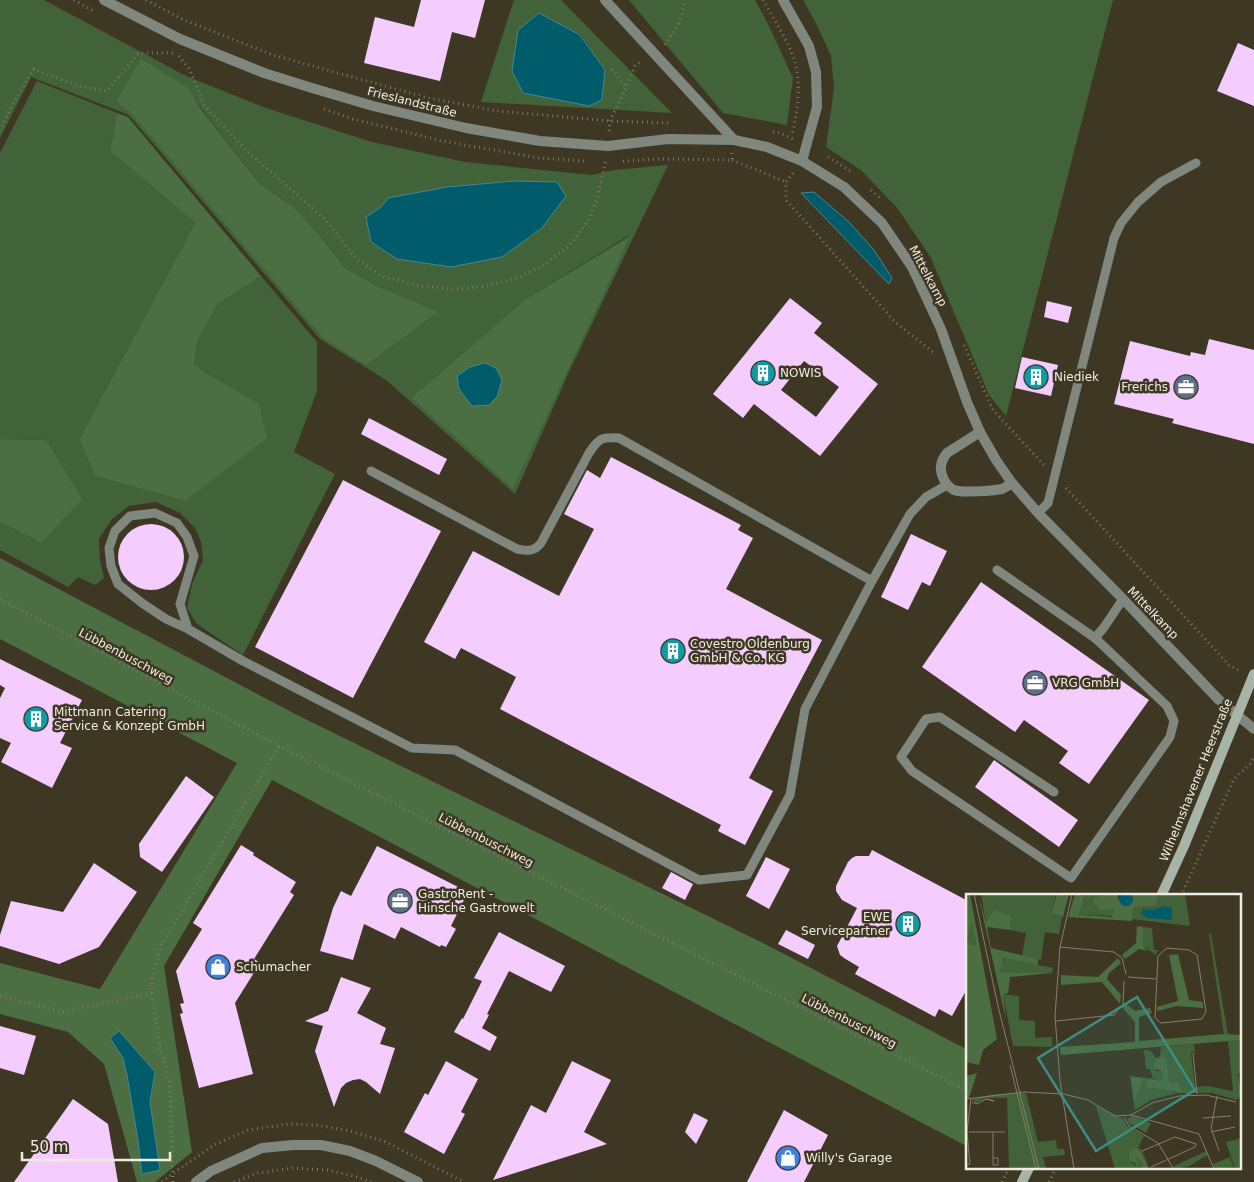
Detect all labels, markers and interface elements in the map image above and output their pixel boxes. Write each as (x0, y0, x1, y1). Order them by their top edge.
street label: Frieslandstraße (366, 84, 458, 120)
street label: Mittelkamp (906, 243, 950, 309)
building icon: NOWIS (750, 360, 776, 386)
building icon: Niediek (1023, 364, 1049, 390)
place label: NOWIS (780, 366, 821, 380)
place label: Niediek (1054, 370, 1099, 384)
office icon: Frerichs (1173, 374, 1199, 400)
place label: Frerichs (1121, 380, 1168, 394)
street label: Mittelkamp (1125, 584, 1181, 642)
street label: Lübbenbuschweg (76, 625, 176, 687)
place label: Covestro Oldenburg GmbH & Co. KG (690, 637, 810, 665)
building icon: Covestro Oldenburg GmbH & Co. KG (660, 638, 686, 664)
office icon: VRG GmbH (1022, 670, 1048, 696)
place label: VRG GmbH (1052, 676, 1119, 690)
street label: Wilhelmshavener Heerstraße (1157, 696, 1235, 864)
place label: Mittmann Catering Service & Konzept GmbH (54, 705, 205, 733)
building icon: Mittmann Catering Service & Konzept GmbH (23, 706, 49, 732)
street label: Lübbenbuschweg (436, 810, 536, 870)
place label: GastroRent - Hinsche Gastrowelt (418, 887, 535, 915)
office icon: GastroRent - Hinsche Gastrowelt (387, 888, 413, 914)
inset map (966, 894, 1242, 1170)
place label: EWE Servicepartner (801, 910, 890, 938)
building icon: EWE Servicepartner (895, 911, 921, 937)
shop icon: Schumacher (205, 954, 231, 980)
place label: Schumacher (236, 960, 311, 974)
street label: Lübbenbuschweg (799, 991, 899, 1051)
scale bar (22, 1130, 170, 1162)
text: 50 m (30, 1138, 68, 1156)
shop icon: Willy's Garage (775, 1145, 801, 1171)
place label: Willy's Garage (806, 1151, 892, 1165)

